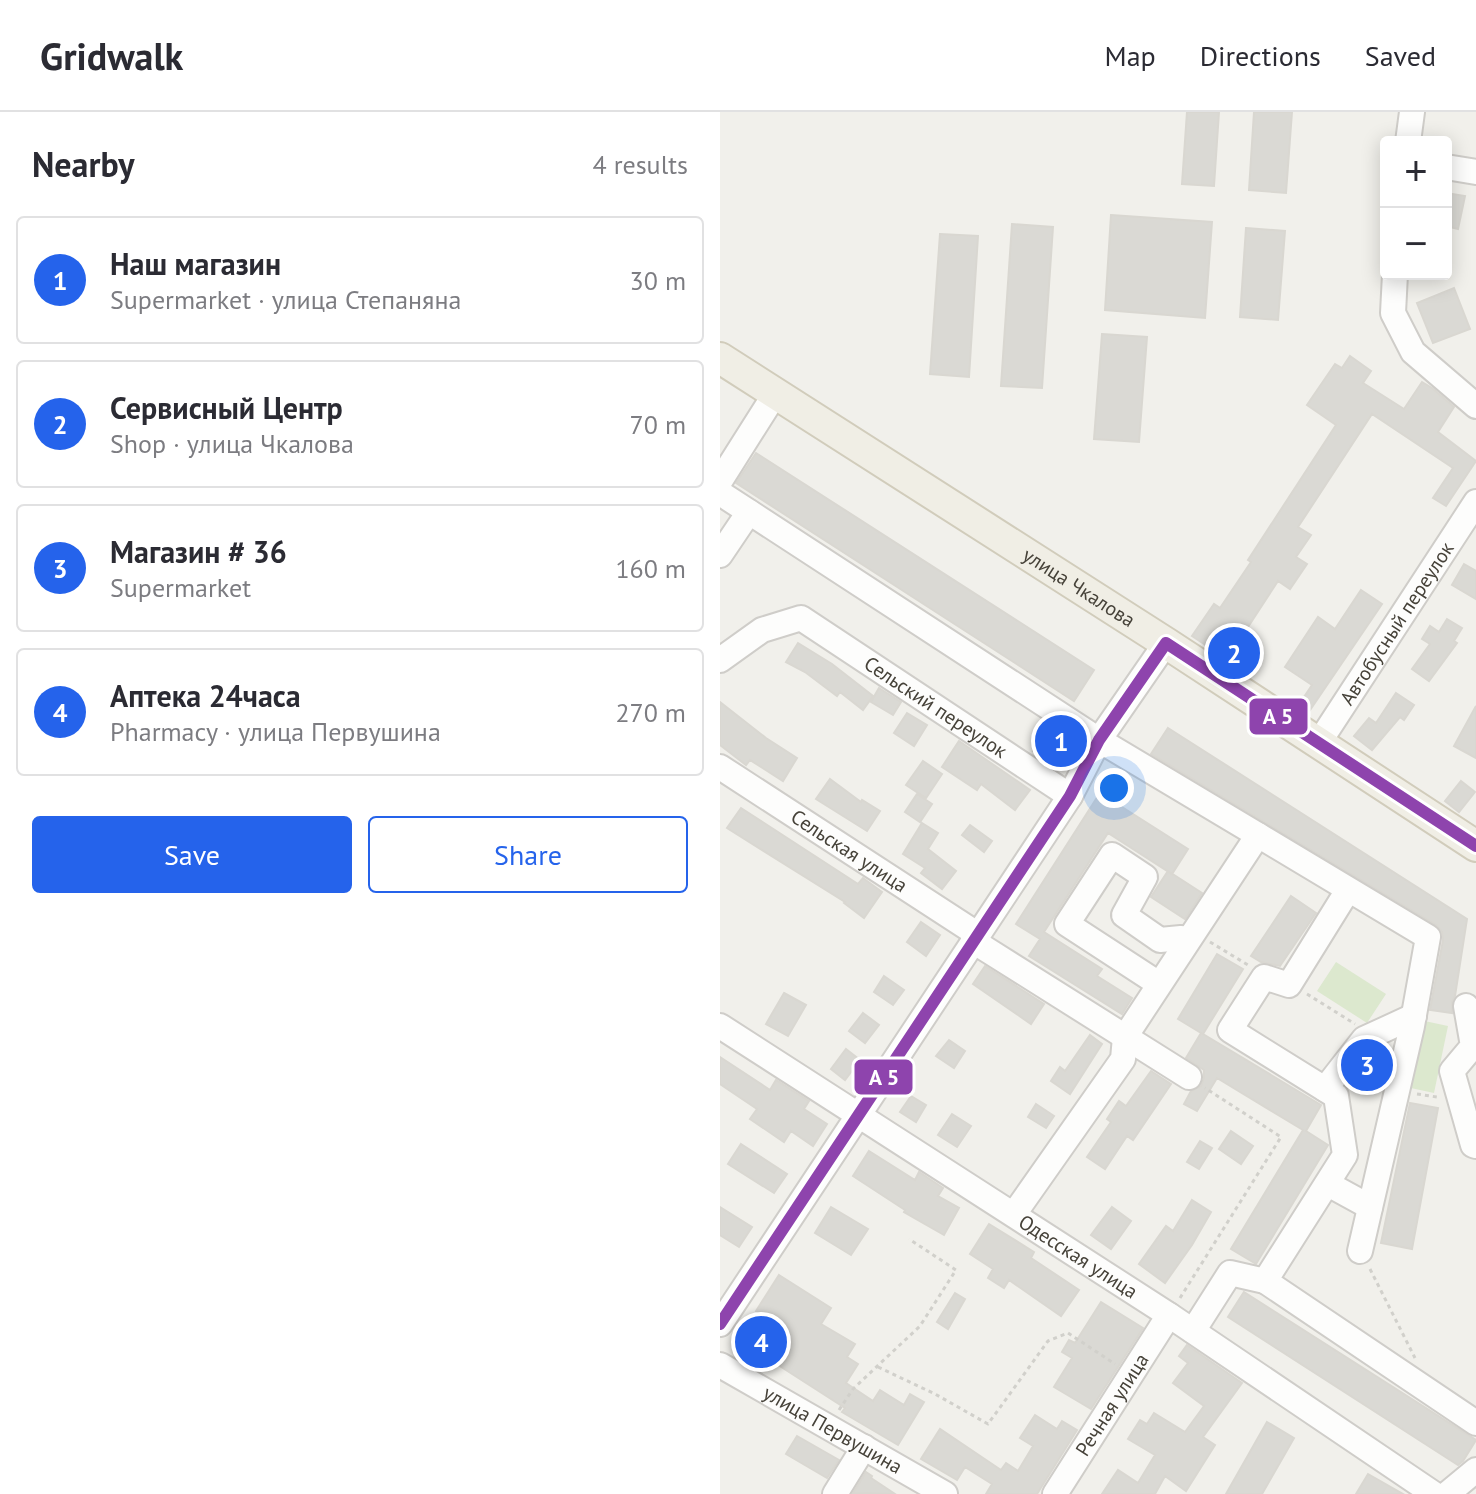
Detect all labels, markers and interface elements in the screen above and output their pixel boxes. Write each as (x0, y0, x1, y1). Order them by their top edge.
text: Gridwalk (40, 31, 183, 80)
text: Map (1105, 37, 1156, 74)
text: Directions (1200, 37, 1321, 74)
text: Saved (1365, 37, 1436, 74)
map controls (1380, 136, 1452, 280)
button: + (1380, 136, 1452, 208)
text: Nearby (32, 142, 134, 186)
text: 4 results (593, 148, 688, 181)
button: − (1380, 208, 1452, 280)
text: Наш магазин (110, 244, 281, 283)
text: 1 (53, 264, 67, 297)
text: 30 m (630, 264, 686, 297)
text: Supermarket · улица Степаняна (110, 283, 461, 316)
text: Сервисный Центр (110, 388, 343, 427)
text: 2 (53, 408, 67, 441)
text: 70 m (630, 408, 686, 441)
text: Shop · улица Чкалова (110, 427, 354, 460)
text: Магазин # 36 (110, 532, 287, 571)
street label: Автобусный переулок (1334, 536, 1460, 710)
street label: улица Чкалова (1018, 542, 1140, 633)
text: 3 (53, 552, 67, 585)
text: 160 m (615, 552, 686, 585)
text: Supermarket (110, 571, 251, 604)
pin: 2 (1208, 623, 1260, 683)
street label: Сельский переулок (859, 650, 1013, 764)
text: Аптека 24часа (110, 676, 301, 715)
text: 4 (53, 696, 67, 729)
text: 270 m (615, 696, 686, 729)
line badge: A 5 (1248, 697, 1309, 736)
text: A 5 (1263, 702, 1293, 730)
pin: 1 (1035, 711, 1087, 771)
text: Pharmacy · улица Первушина (110, 715, 441, 748)
your location (1094, 768, 1134, 808)
street label: Сельская улица (786, 804, 912, 898)
button: Save (32, 816, 352, 893)
button: Share (368, 816, 688, 893)
pin: 3 (1341, 1035, 1393, 1095)
line badge: A 5 (853, 1058, 914, 1096)
text: A 5 (869, 1063, 899, 1091)
street label: Одесская улица (1014, 1209, 1143, 1304)
pin: 4 (735, 1312, 787, 1372)
street label: Речная улица (1070, 1348, 1154, 1461)
street label: улица Первушина (759, 1380, 907, 1480)

